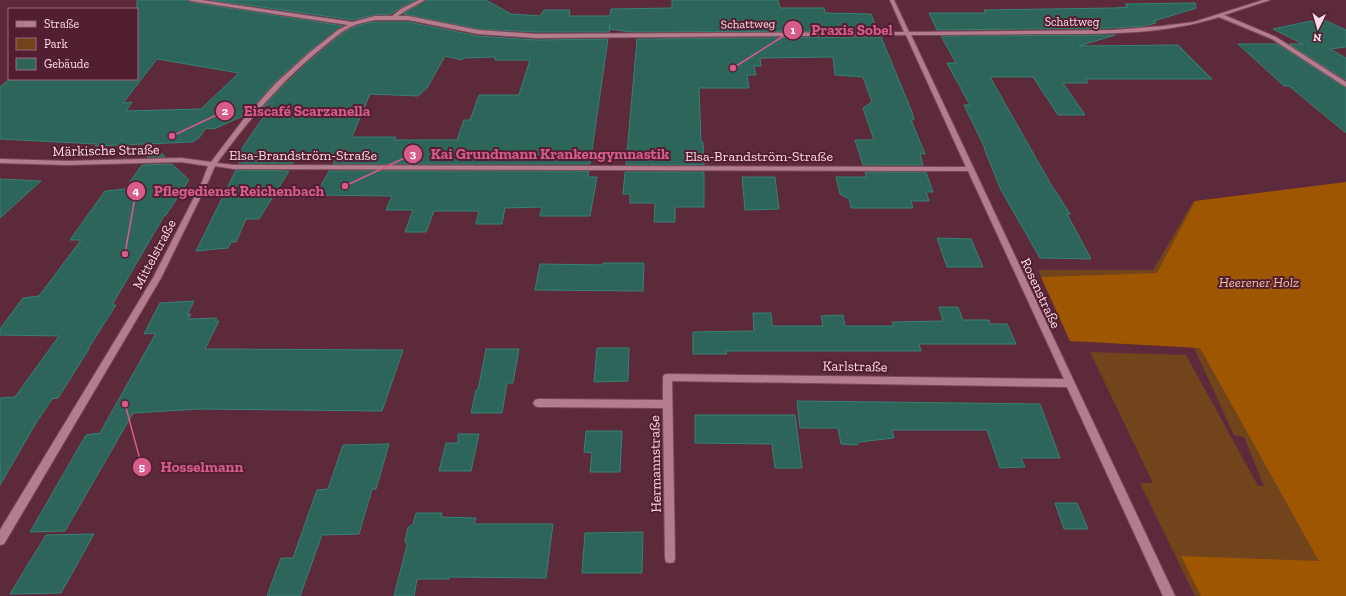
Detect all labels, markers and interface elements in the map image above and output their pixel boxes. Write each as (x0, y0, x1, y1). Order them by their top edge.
legend (8, 8, 138, 80)
north arrow (1298, 8, 1338, 48)
street label: Schattweg (1045, 15, 1100, 29)
text: Straße (44, 17, 80, 31)
street label: Schattweg (721, 17, 776, 31)
callout: Praxis Sobel (783, 17, 901, 44)
text: Praxis Sobel (811, 21, 893, 39)
text: 1 (791, 23, 796, 37)
text: N (1312, 31, 1322, 44)
text: Park (44, 37, 69, 51)
text: Gebäude (44, 57, 89, 71)
callout: Eiscafé Scarzanella (215, 97, 378, 124)
text: Eiscafé Scarzanella (244, 102, 371, 120)
text: 2 (222, 104, 229, 118)
callout: Kai Grundmann Krankengymnastik (403, 140, 677, 167)
street label: Märkische Straße (52, 141, 160, 160)
text: Kai Grundmann Krankengymnastik (431, 145, 670, 163)
street label: Elsa-Brandström-Straße (229, 147, 378, 164)
text: 3 (410, 147, 417, 161)
street label: Elsa-Brandström-Straße (685, 148, 834, 165)
callout: Pflegedienst Reichenbach (126, 177, 332, 204)
text: Pflegedienst Reichenbach (154, 182, 325, 200)
text: 4 (133, 184, 140, 198)
street label: Mittelstraße (129, 216, 180, 292)
street label: Rosenstraße (1017, 255, 1065, 332)
park label: Heerener Holz (1219, 274, 1299, 291)
street label: Karlstraße (822, 357, 888, 376)
street label: Hermannstraße (646, 415, 665, 513)
callout: Hosselmann (132, 454, 251, 481)
text: Hosselmann (161, 458, 243, 476)
text: 5 (139, 460, 145, 474)

